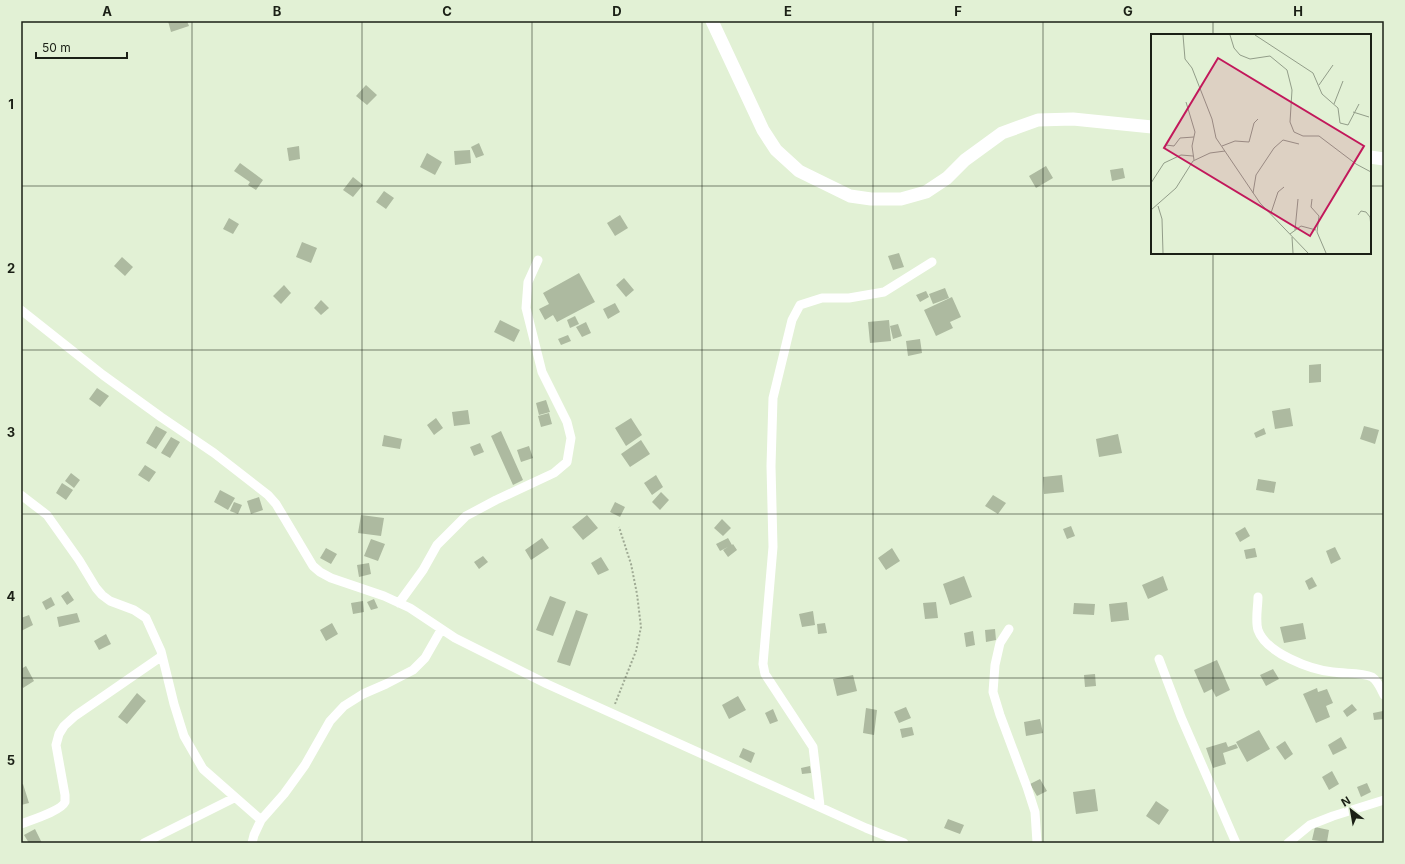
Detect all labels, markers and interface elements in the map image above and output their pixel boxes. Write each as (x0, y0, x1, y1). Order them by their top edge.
text: A (102, 3, 112, 19)
text: B (273, 3, 282, 19)
text: C (442, 3, 452, 19)
text: D (612, 3, 622, 19)
text: E (784, 3, 792, 19)
text: F (954, 3, 962, 19)
text: G (1123, 3, 1133, 19)
text: H (1293, 3, 1303, 19)
scale bar (36, 34, 127, 60)
inset map (1151, 34, 1371, 254)
text: 50 m (42, 40, 71, 55)
text: 1 (8, 96, 14, 112)
text: 2 (7, 260, 15, 276)
text: 3 (7, 424, 15, 440)
text: 4 (7, 588, 16, 604)
text: 5 (7, 752, 15, 768)
north arrow (1331, 790, 1371, 830)
text: N (1339, 793, 1353, 810)

